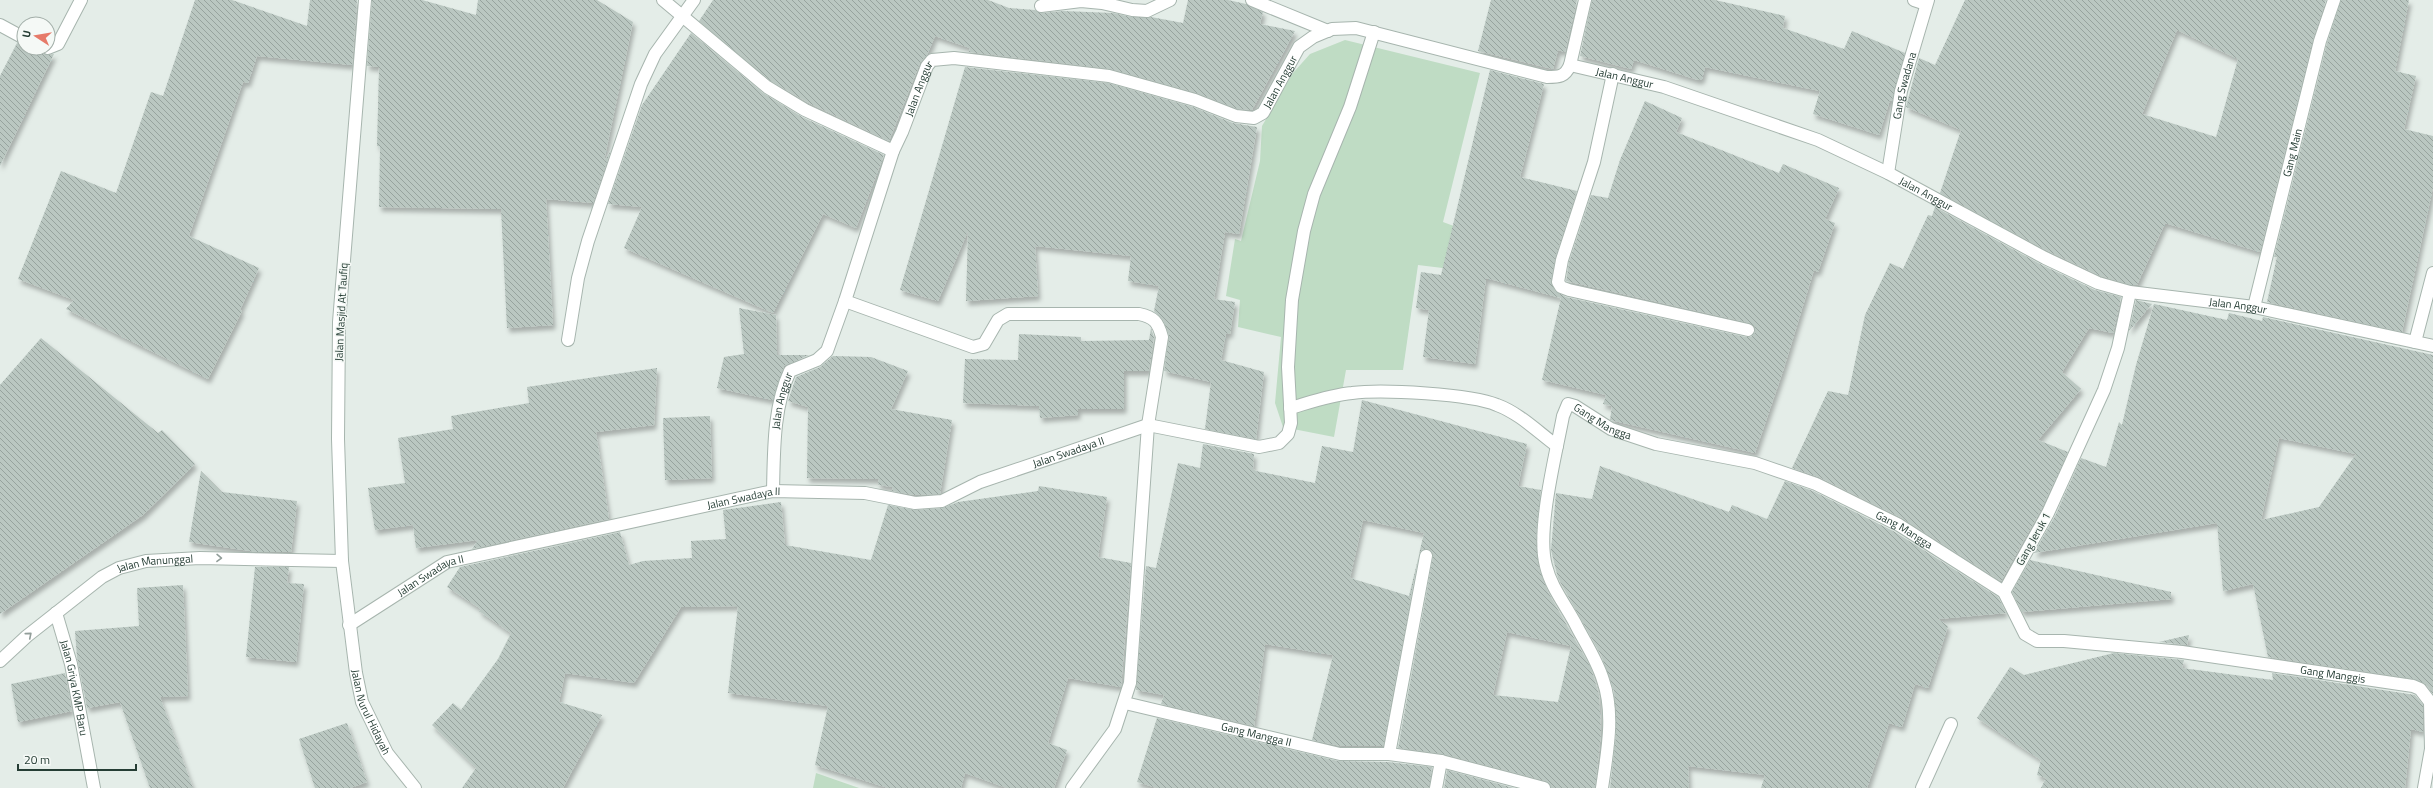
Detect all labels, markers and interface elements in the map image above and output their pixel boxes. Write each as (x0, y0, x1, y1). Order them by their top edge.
north arrow (16, 16, 56, 56)
text: U (18, 29, 35, 39)
street label: Gang Swadana (1889, 50, 1920, 120)
street label: Jalan Anggur (1259, 52, 1301, 111)
street label: Jalan Anggur (901, 57, 937, 119)
street label: Jalan Anggur (1594, 63, 1655, 92)
street label: Gang Main (2279, 127, 2306, 179)
street label: Jalan Anggur (1896, 173, 1956, 215)
street label: Jalan Masjid At Taufiq (330, 262, 352, 362)
street label: Jalan Anggur (2208, 294, 2269, 318)
street label: Jalan Anggur (768, 369, 797, 430)
street label: Gang Mangga (1571, 399, 1634, 443)
street label: Jalan Swadaya II (1030, 432, 1106, 472)
street label: Jalan Swadaya II (705, 483, 780, 513)
street label: Gang Mangga (1873, 507, 1936, 553)
street label: Gang Jeruk 1 (2012, 510, 2054, 568)
street label: Jalan Manunggal (114, 550, 193, 576)
street label: Jalan Swadaya II (394, 551, 465, 600)
one-way arrow (216, 554, 222, 562)
one-way arrow (24, 632, 31, 639)
street label: Jalan Griya KMP Baru (56, 638, 92, 737)
street label: Gang Manggis (2299, 662, 2367, 687)
street label: Jalan Nurul Hidayah (348, 669, 395, 758)
street label: Gang Mangga II (1220, 718, 1293, 750)
scale bar (18, 746, 136, 772)
text: 20 m (24, 750, 50, 769)

